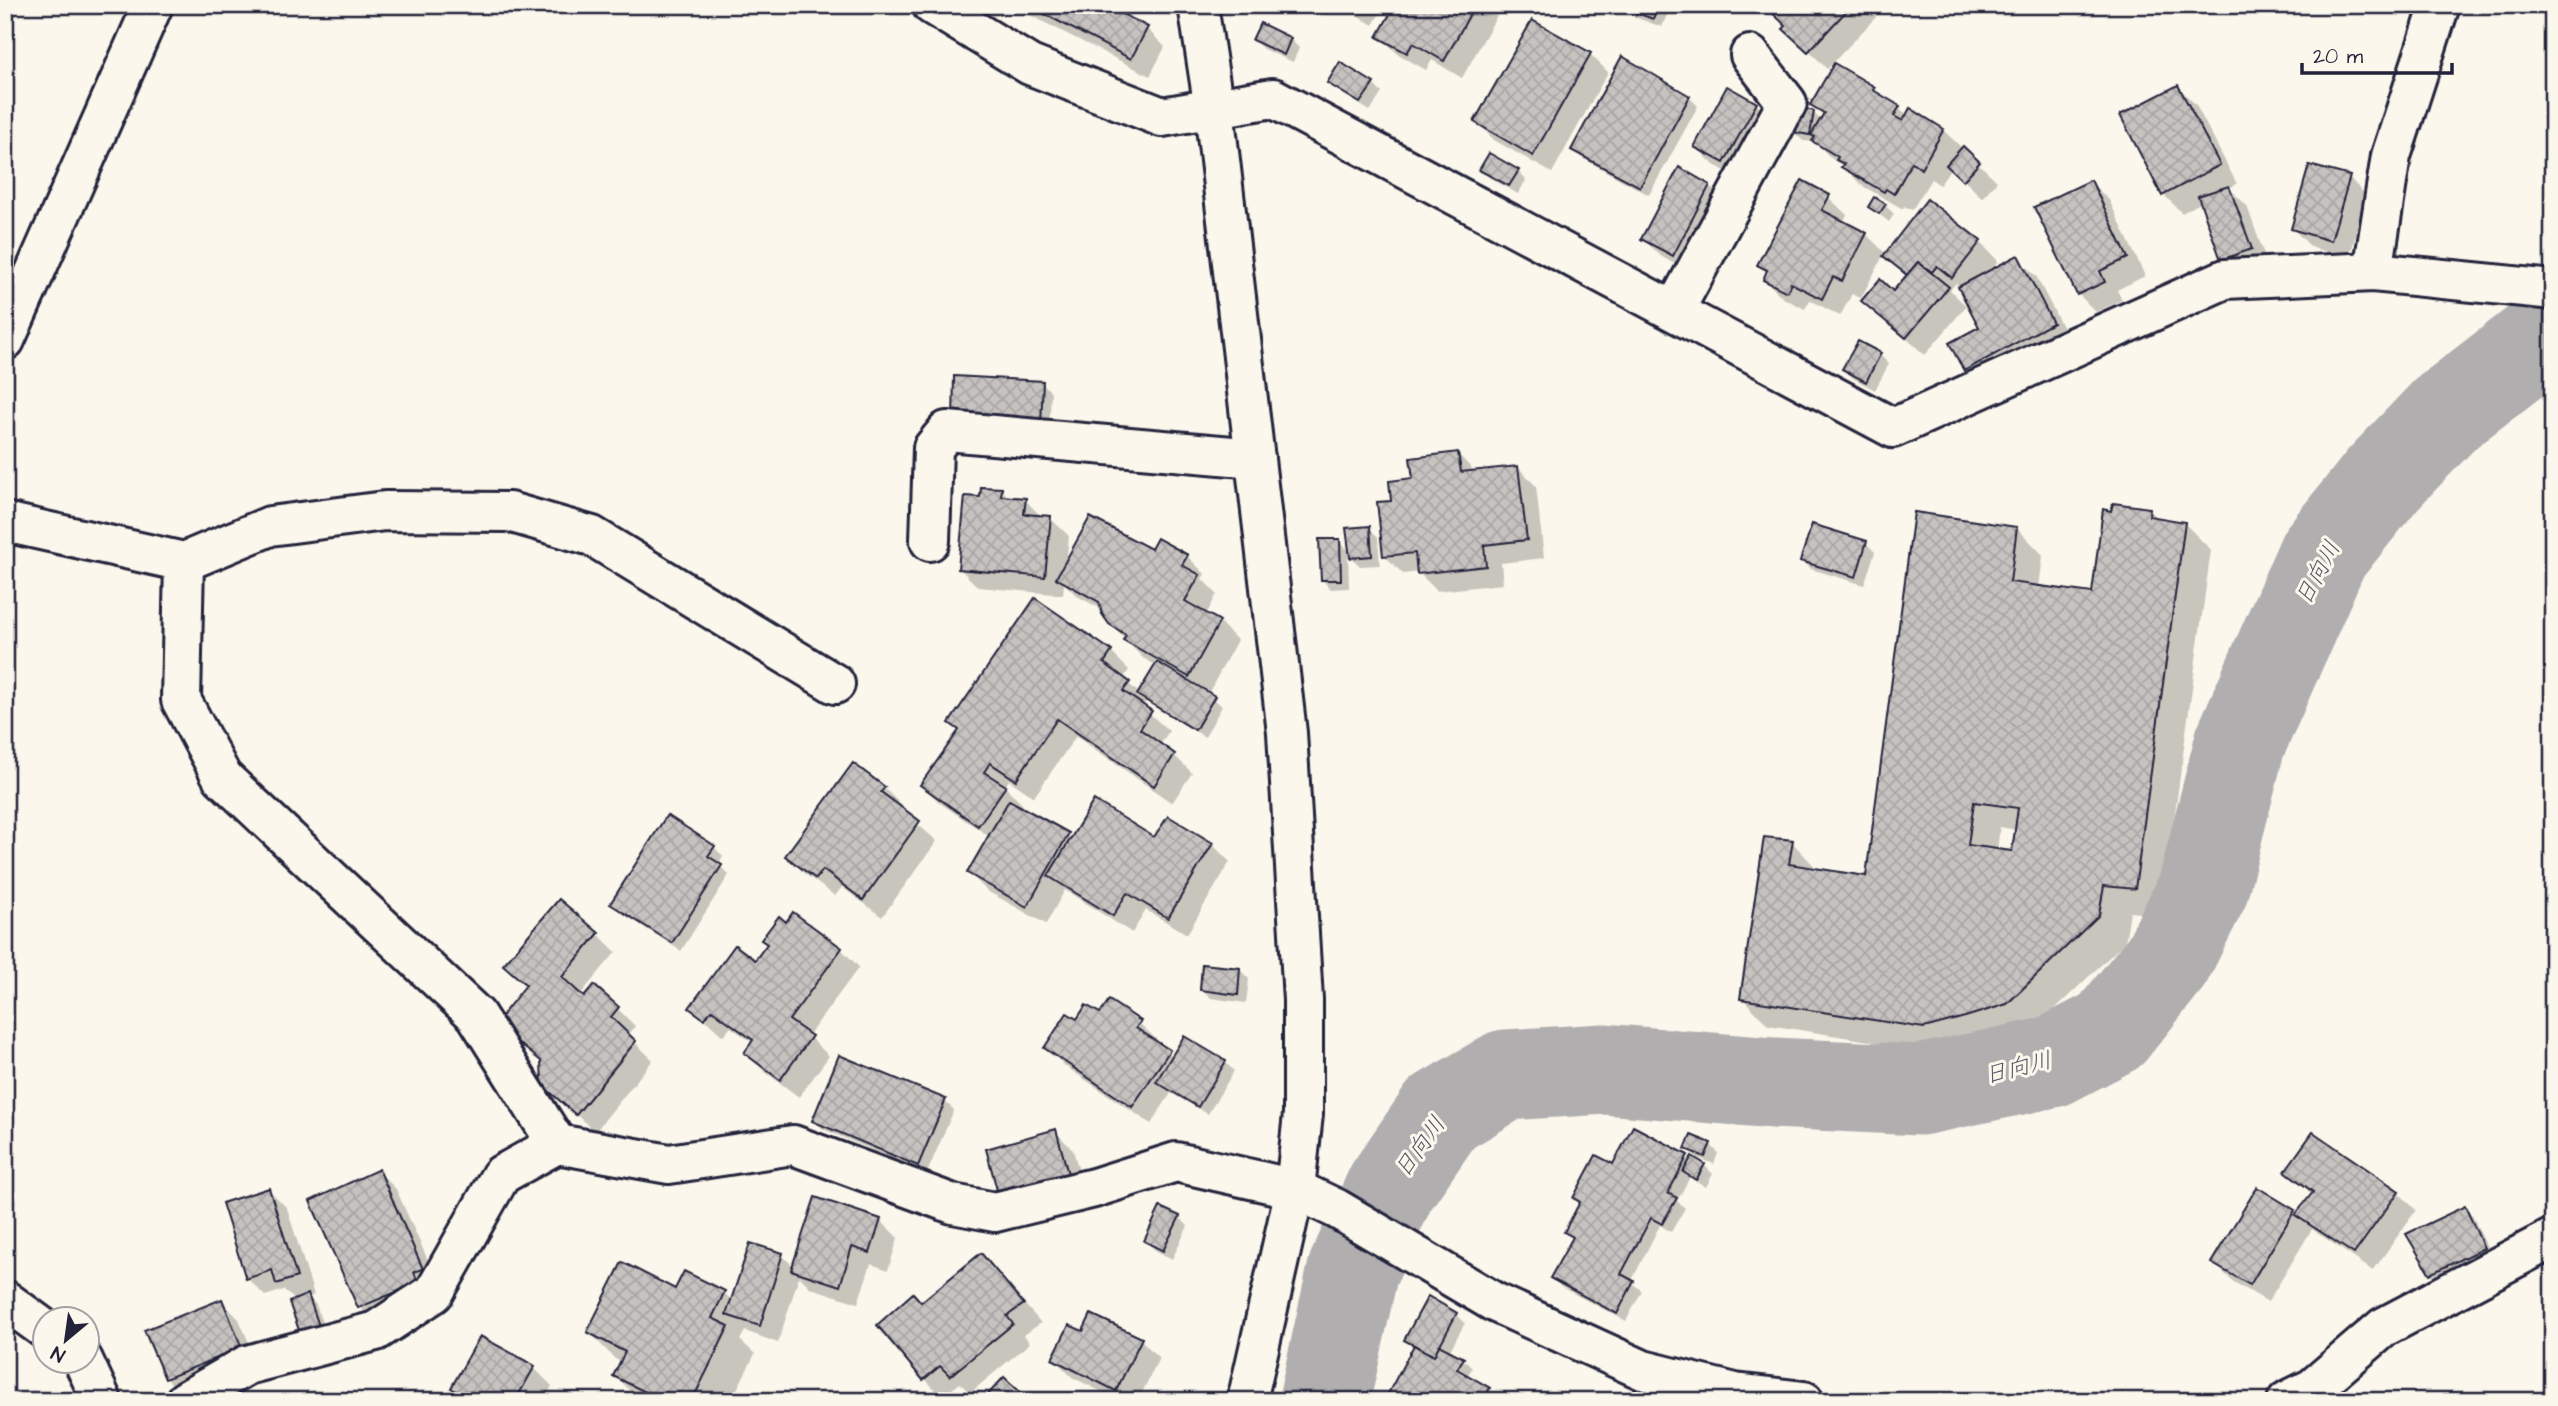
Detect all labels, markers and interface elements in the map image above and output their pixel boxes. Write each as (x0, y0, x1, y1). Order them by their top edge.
scale bar (2302, 32, 2453, 76)
text: 20 m (2313, 42, 2364, 71)
water label: 日向川 (2288, 535, 2348, 611)
water label: 日向川 (1981, 1044, 2055, 1092)
water label: 日向川 (1387, 1110, 1453, 1184)
north arrow (32, 1304, 102, 1374)
text: N (47, 1339, 70, 1368)

